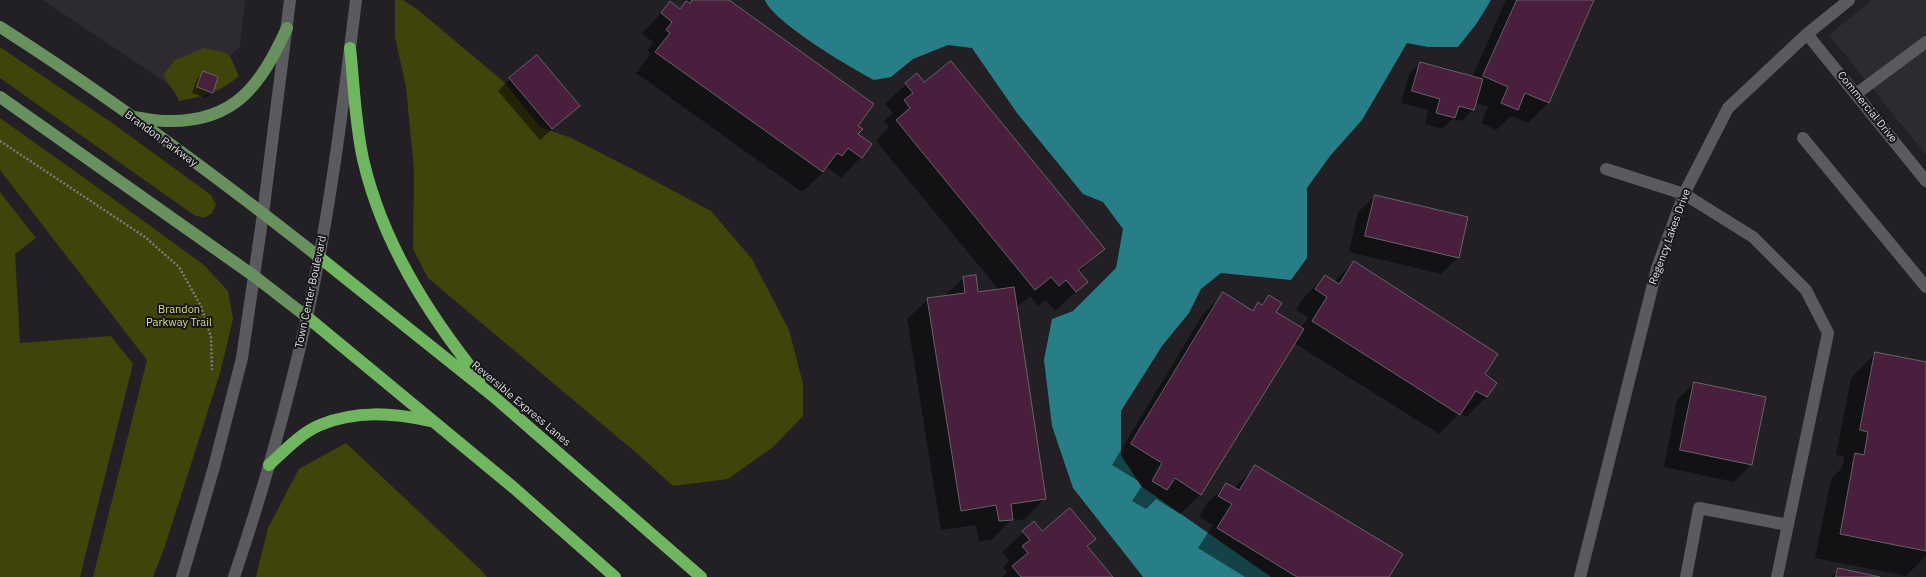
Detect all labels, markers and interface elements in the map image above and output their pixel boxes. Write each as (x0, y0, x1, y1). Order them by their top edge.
street label: Commercial Drive (1834, 69, 1900, 145)
street label: Brandon Parkway (122, 108, 200, 170)
street label: Regency Lakes Drive (1647, 187, 1693, 287)
street label: Town Center Boulevard (293, 235, 329, 349)
park label: Brandon Parkway Trail (146, 303, 212, 329)
street label: Reversible Express Lanes (469, 359, 573, 449)

